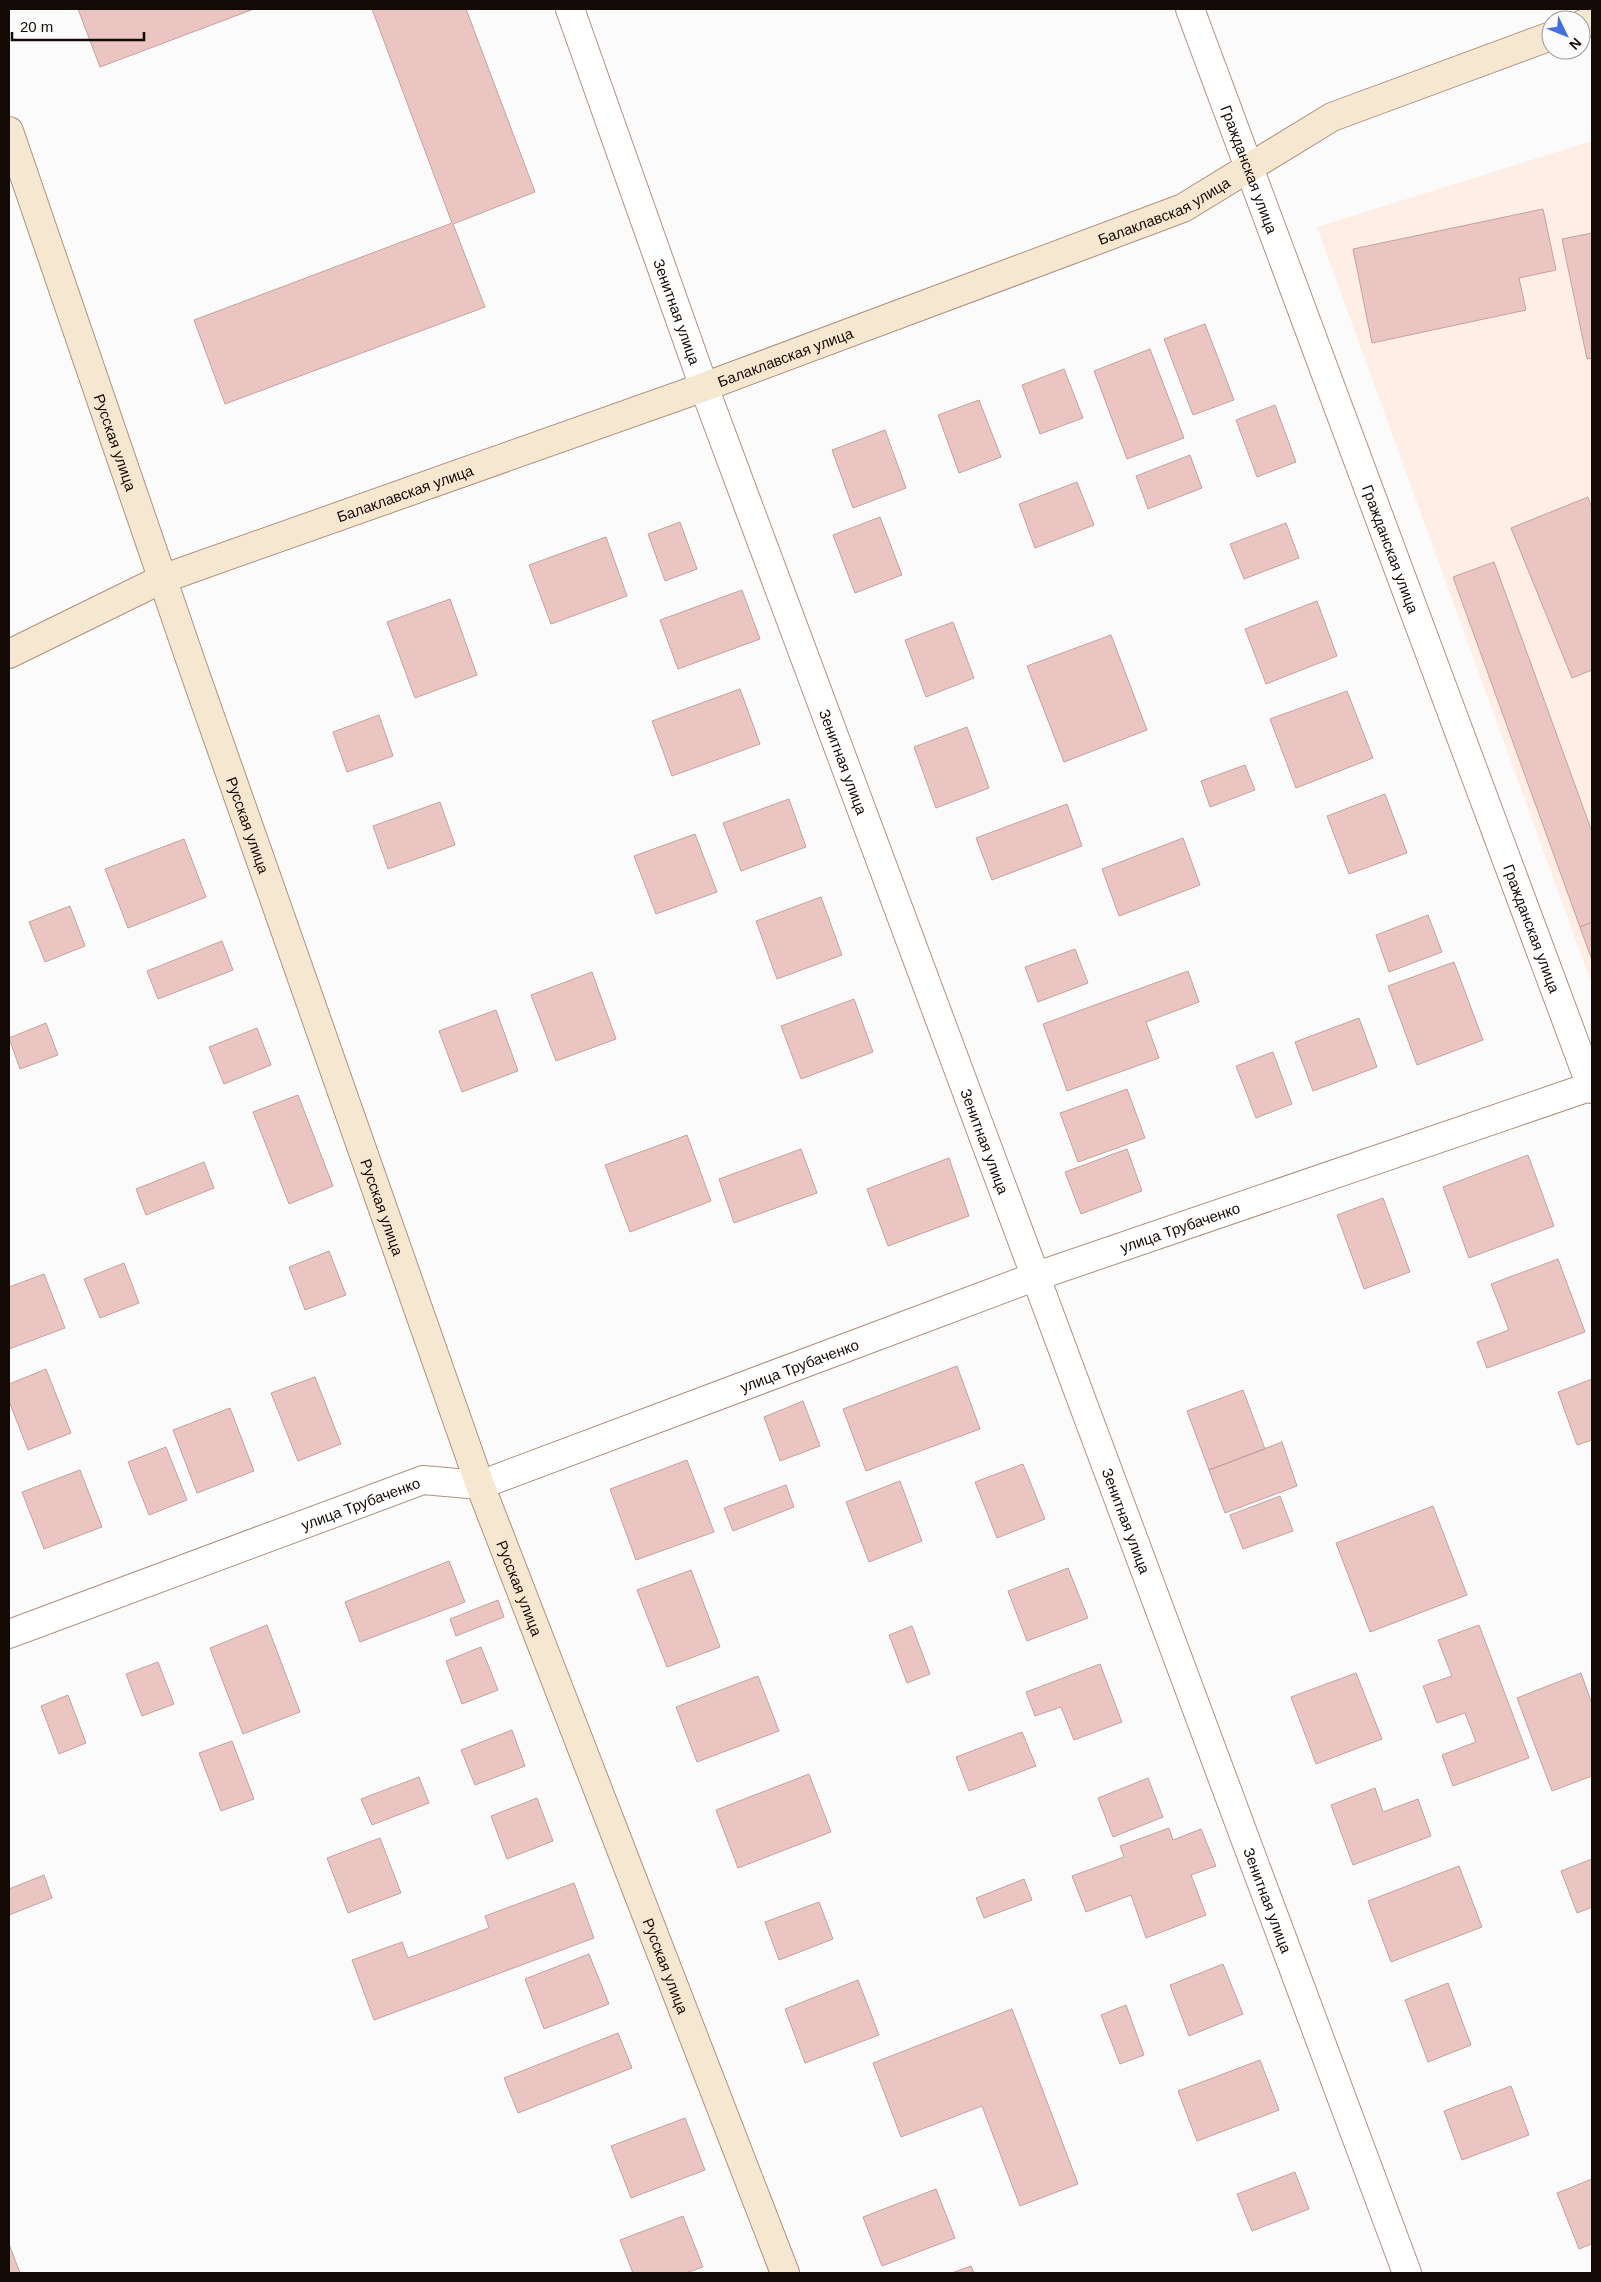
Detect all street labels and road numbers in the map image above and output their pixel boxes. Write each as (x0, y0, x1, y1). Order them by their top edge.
street label: Гражданская улица (1218, 103, 1282, 236)
street label: Балаклавская улица (1095, 173, 1233, 248)
street label: Зенитная улица (651, 256, 704, 367)
street label: Балаклавская улица (715, 323, 856, 390)
street label: Русская улица (91, 392, 140, 493)
street label: Балаклавская улица (334, 461, 476, 525)
street label: Гражданская улица (1359, 482, 1423, 616)
street label: Зенитная улица (816, 707, 871, 817)
street label: Русская улица (223, 774, 273, 876)
street label: Гражданская улица (1501, 862, 1564, 996)
street label: Зенитная улица (958, 1086, 1013, 1197)
street label: Русская улица (358, 1157, 407, 1258)
street label: улица Трубаченко (1118, 1199, 1242, 1255)
street label: улица Трубаченко (738, 1335, 861, 1395)
street label: Зенитная улица (1099, 1466, 1154, 1576)
street label: улица Трубаченко (299, 1473, 422, 1533)
street label: Русская улица (494, 1538, 546, 1639)
street label: Зенитная улица (1241, 1845, 1296, 1956)
street label: Русская улица (640, 1915, 692, 2017)

